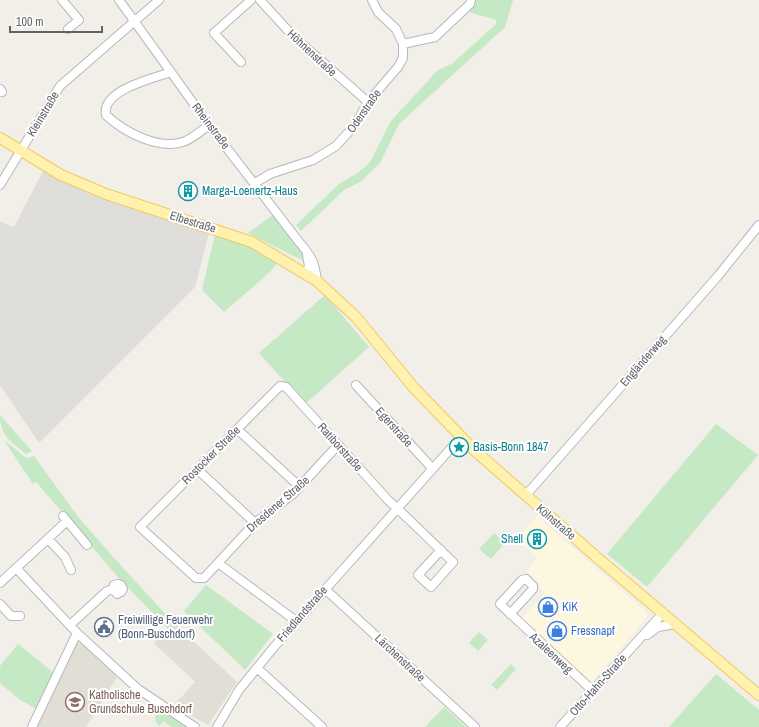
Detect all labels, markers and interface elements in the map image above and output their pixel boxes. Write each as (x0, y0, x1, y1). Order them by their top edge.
scale bar (10, 8, 102, 34)
text: 100 m (16, 14, 43, 30)
street label: Höhnenstraße (284, 26, 340, 80)
street label: Oderstraße (343, 86, 385, 136)
street label: Kleinstraße (23, 88, 63, 140)
street label: Rheinstraße (188, 100, 234, 152)
building icon: Marga-Loenertz-Haus (177, 180, 199, 202)
place label: Marga-Loenertz-Haus (202, 183, 298, 199)
street label: Elbestraße (168, 207, 218, 237)
street label: Engländerweg (616, 332, 670, 390)
street label: Egerstraße (372, 404, 416, 450)
street label: Ratiborstraße (314, 419, 366, 475)
street label: Rostocker Straße (178, 422, 244, 488)
place icon: Basis-Bonn 1847 (448, 436, 470, 458)
place label: Basis-Bonn 1847 (473, 439, 549, 455)
street label: Dresdener Straße (243, 472, 313, 536)
street label: Kölnstraße (533, 500, 579, 544)
building icon: Shell (526, 528, 548, 550)
place label: Shell (501, 531, 523, 547)
street label: Friedlandstraße (273, 583, 331, 645)
shop icon: KiK (537, 596, 559, 618)
place label: KiK (562, 599, 578, 615)
place label: Freiwillige Feuerwehr (Bonn-Buschdorf) (118, 612, 213, 642)
public building icon: Freiwillige Feuerwehr (Bonn-Buschdorf) (93, 616, 115, 638)
shop icon: Fressnapf (546, 620, 568, 642)
place label: Fressnapf (571, 623, 615, 639)
street label: Azaleenweg (525, 628, 576, 677)
street label: Lärchenstraße (371, 631, 429, 685)
street label: Otto-Hahn-Straße (566, 651, 630, 719)
place label: Katholische Grundschule Buschdorf (89, 687, 192, 717)
school or university icon: Katholische Grundschule Buschdorf (64, 691, 86, 713)

